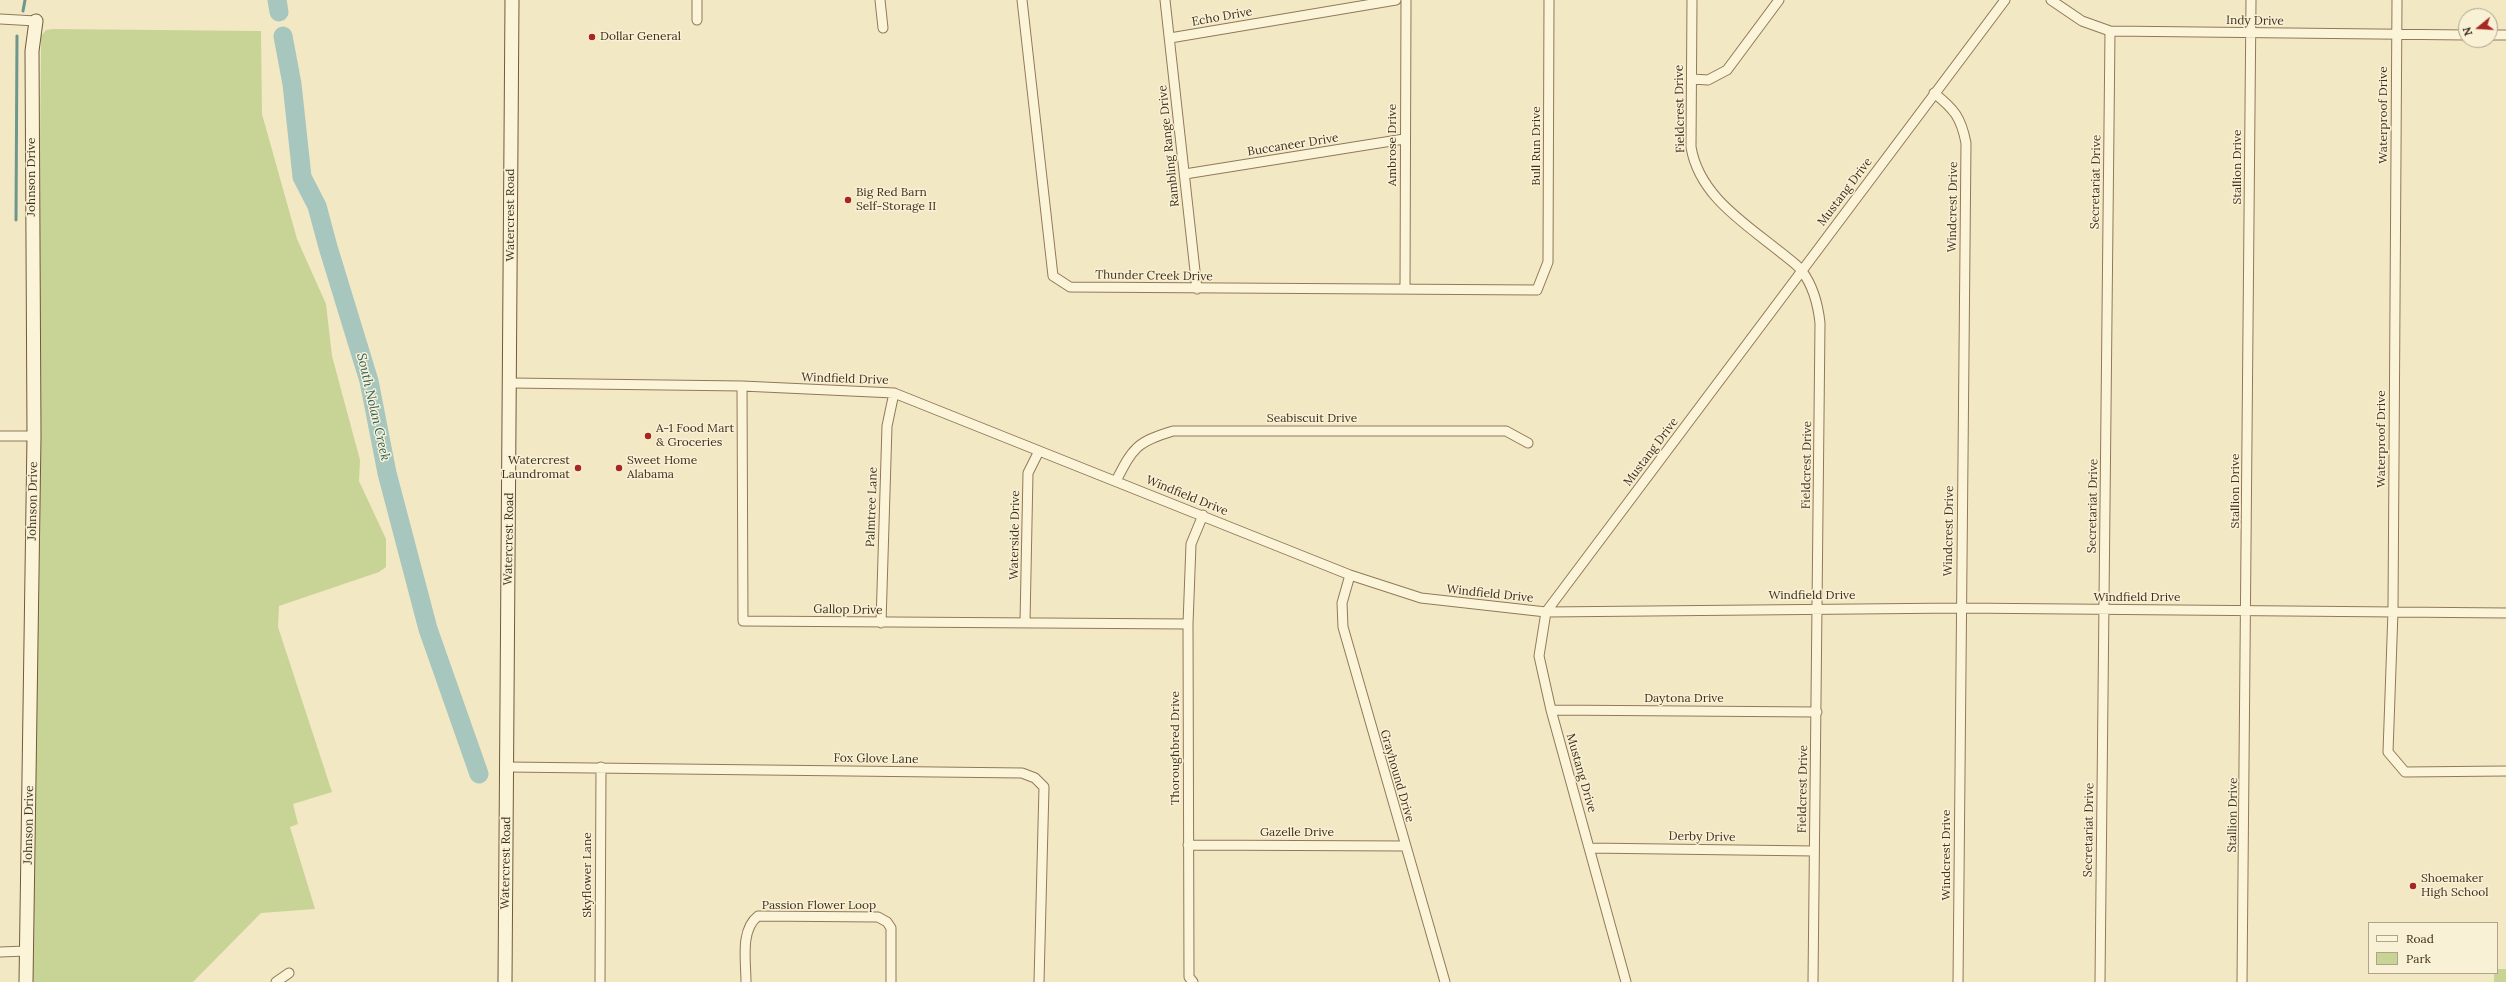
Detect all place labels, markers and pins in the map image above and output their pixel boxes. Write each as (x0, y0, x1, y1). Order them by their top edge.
place label: Dollar General (600, 30, 681, 44)
marker: Dollar General (587, 32, 597, 42)
place label: Big Red Barn Self-Storage II (856, 186, 936, 214)
marker: Big Red Barn Self-Storage II (843, 195, 853, 205)
place label: A-1 Food Mart & Groceries (656, 422, 734, 450)
marker: A-1 Food Mart & Groceries (643, 431, 653, 441)
place label: Watercrest Laundromat (501, 454, 570, 482)
place label: Sweet Home Alabama (627, 454, 697, 482)
marker: Watercrest Laundromat (573, 463, 583, 473)
marker: Sweet Home Alabama (614, 463, 624, 473)
place label: Shoemaker High School (2421, 872, 2489, 900)
marker: Shoemaker High School (2408, 881, 2418, 891)

